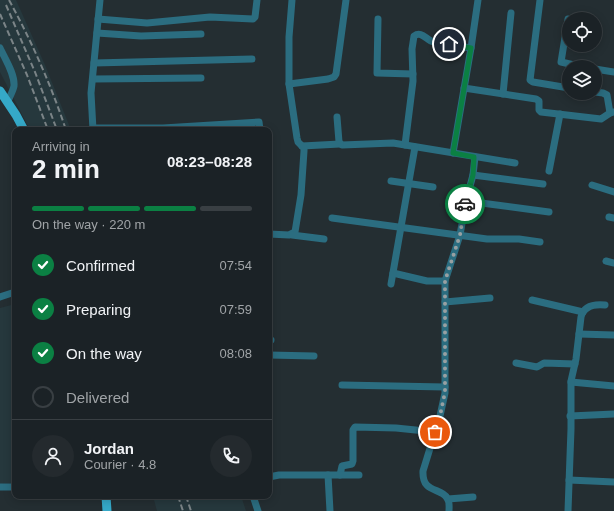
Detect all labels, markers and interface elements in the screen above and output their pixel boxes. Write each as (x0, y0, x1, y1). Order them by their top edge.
map controls (562, 12, 602, 100)
button: locate (562, 12, 602, 52)
pin (432, 27, 466, 61)
icon: home (438, 33, 460, 55)
button: layers (562, 60, 602, 100)
text: Arriving in (32, 139, 90, 154)
text: 08:23–08:28 (167, 153, 252, 170)
text: 2 min (32, 154, 100, 184)
courier (445, 184, 485, 224)
icon: car (454, 193, 476, 215)
text: On the way · 220 m (32, 217, 145, 232)
icon: check (32, 254, 54, 276)
text: Confirmed (66, 257, 135, 274)
text: 07:54 (219, 258, 252, 273)
icon: check (32, 298, 54, 320)
text: Preparing (66, 301, 131, 318)
text: 07:59 (219, 302, 252, 317)
icon: check (32, 342, 54, 364)
text: On the way (66, 345, 142, 362)
text: 08:08 (219, 346, 252, 361)
text: Delivered (66, 389, 129, 406)
pin (418, 415, 452, 449)
icon: bag (424, 421, 446, 443)
button: person (32, 435, 74, 477)
button: phone (210, 435, 252, 477)
text: Jordan (84, 440, 134, 457)
text: Courier · 4.8 (84, 457, 156, 472)

